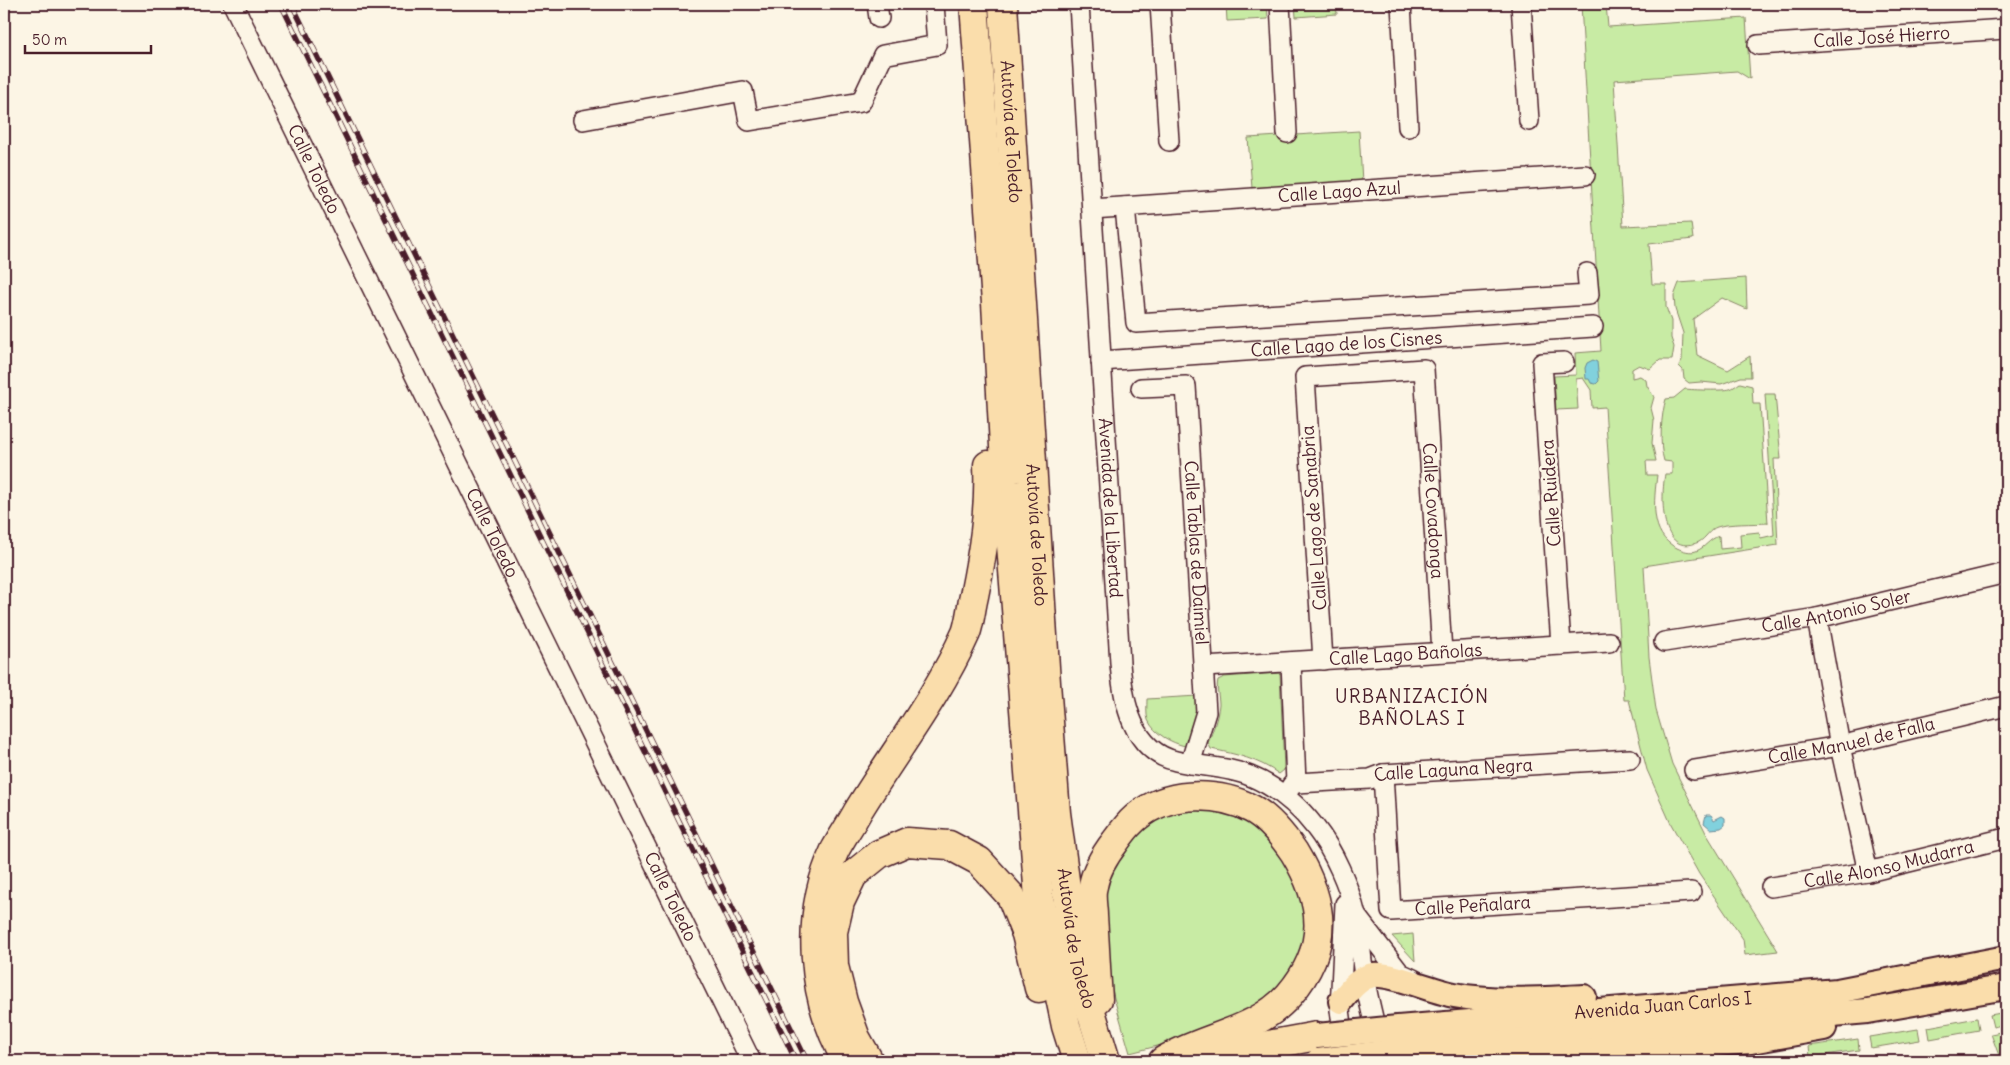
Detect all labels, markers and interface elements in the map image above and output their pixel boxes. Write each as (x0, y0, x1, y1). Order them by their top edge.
street label: Calle José Hierro (1813, 21, 1951, 52)
scale bar (25, 22, 151, 54)
text: 50 m (32, 30, 67, 49)
street label: Autovía de Toledo (996, 60, 1028, 204)
street label: Calle Toledo (283, 120, 346, 218)
street label: Calle Lago Azul (1277, 176, 1402, 207)
street label: Calle Lago de los Cisnes (1250, 325, 1443, 362)
street label: Avenida de la Libertad (1094, 417, 1128, 599)
street label: Calle Lago de Sanabria (1296, 425, 1331, 611)
street label: Calle Ruidera (1535, 439, 1566, 547)
street label: Calle Covadonga (1418, 442, 1449, 580)
street label: Calle Tablas de Daimiel (1180, 460, 1214, 645)
street label: Autovía de Toledo (1021, 463, 1053, 607)
street label: Calle Toledo (461, 484, 524, 581)
street label: Calle Antonio Soler (1760, 584, 1914, 638)
street label: Calle Lago Bañolas (1328, 638, 1483, 670)
district label: URBANIZACIÓN BAÑOLAS I (1335, 684, 1489, 730)
street label: Calle Manuel de Falla (1766, 712, 1937, 769)
street label: Calle Laguna Negra (1370, 753, 1533, 788)
street label: Calle Alonso Mudarra (1802, 834, 1976, 893)
street label: Calle Toledo (639, 848, 703, 945)
street label: Autovía de Toledo (1053, 867, 1102, 1012)
street label: Calle Peñalara (1414, 890, 1531, 920)
street label: Avenida Juan Carlos I (1573, 986, 1753, 1024)

